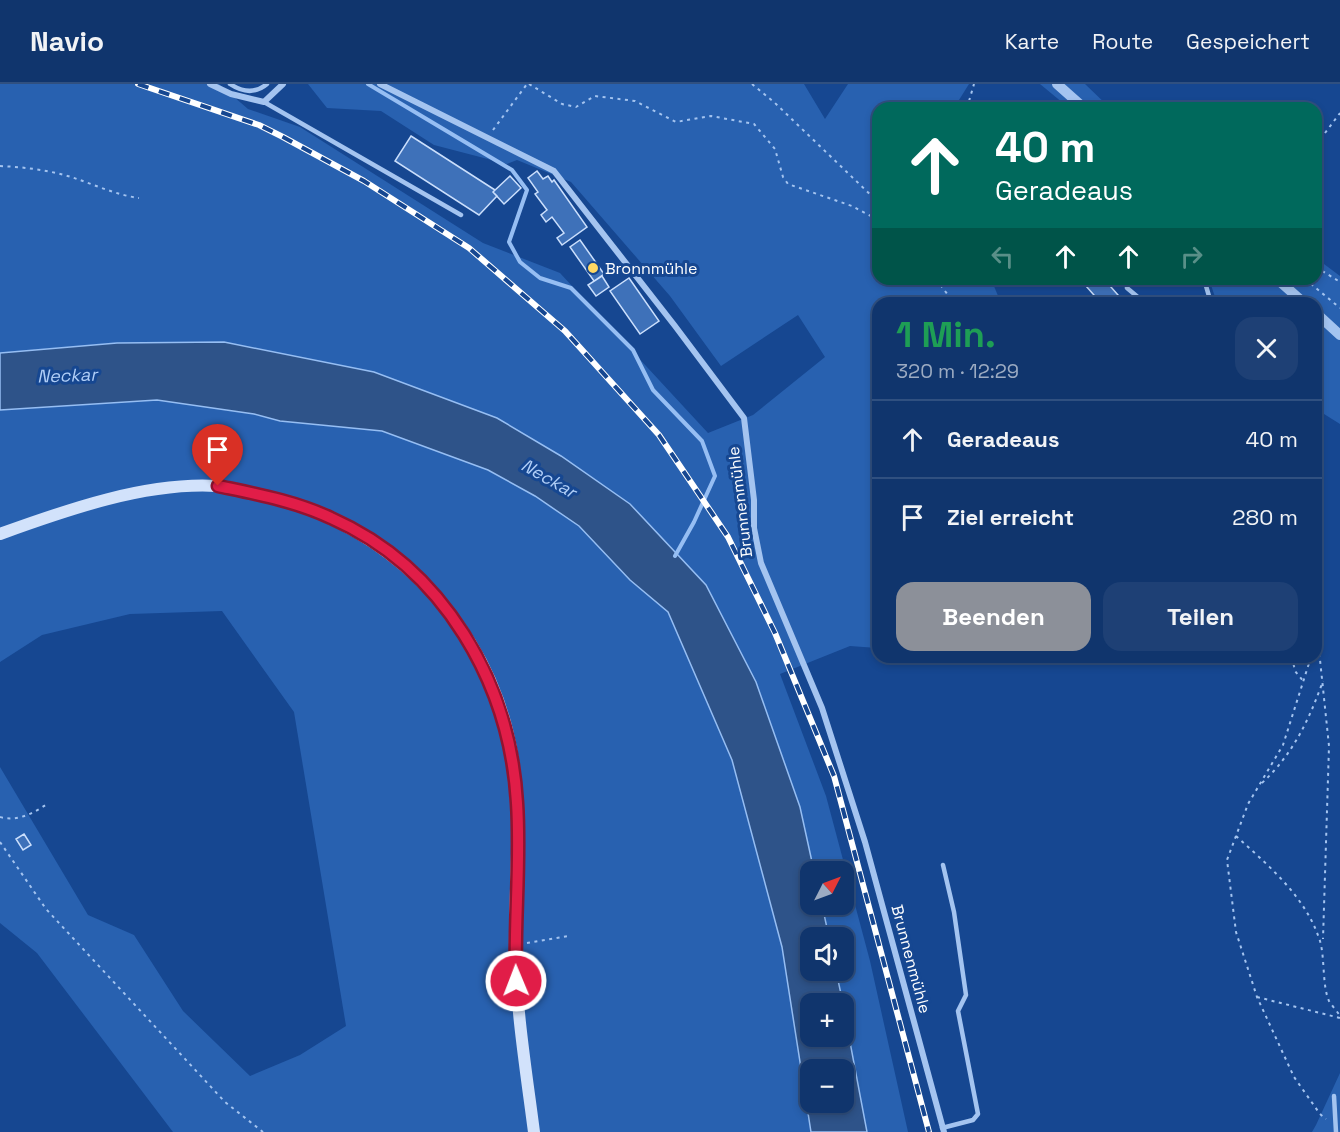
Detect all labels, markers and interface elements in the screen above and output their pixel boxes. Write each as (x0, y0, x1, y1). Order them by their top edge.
text: Navio (30, 23, 104, 59)
text: Karte (1005, 28, 1059, 55)
text: Route (1092, 28, 1153, 55)
text: Gespeichert (1186, 28, 1310, 55)
text: 40 m (995, 121, 1095, 174)
icon: ahead (896, 126, 974, 204)
text: Geradeaus (995, 173, 1133, 208)
icon: left (986, 240, 1019, 273)
icon: ahead (1049, 240, 1082, 273)
icon: ahead (1112, 240, 1145, 273)
icon: right (1175, 240, 1208, 273)
place label: Bronnmühle (605, 258, 697, 279)
marker: Bronnmühle (586, 261, 600, 275)
text: 1 Min. (896, 312, 996, 358)
button: close (1235, 317, 1298, 380)
text: 320 m · 12:29 (896, 358, 1019, 384)
water label: Neckar (37, 362, 100, 388)
icon: ahead (896, 423, 929, 456)
pin (192, 424, 243, 486)
text: Geradeaus (947, 425, 1059, 453)
text: 40 m (1246, 425, 1298, 453)
icon: arrive (201, 433, 234, 466)
street label: Brunnenmühle (723, 445, 757, 559)
water label: Neckar (517, 453, 583, 504)
icon: arrive (896, 501, 929, 534)
text: Ziel erreicht (947, 503, 1074, 531)
text: 280 m (1232, 503, 1298, 531)
button: Beenden (896, 582, 1091, 651)
button: Teilen (1103, 582, 1298, 651)
north arrow (800, 861, 854, 915)
map controls (800, 861, 854, 1113)
street label: Brunnenmühle (886, 902, 936, 1016)
button: sound (800, 927, 854, 981)
position arrow (484, 949, 548, 1013)
button: + (800, 993, 854, 1047)
button: − (800, 1059, 854, 1113)

